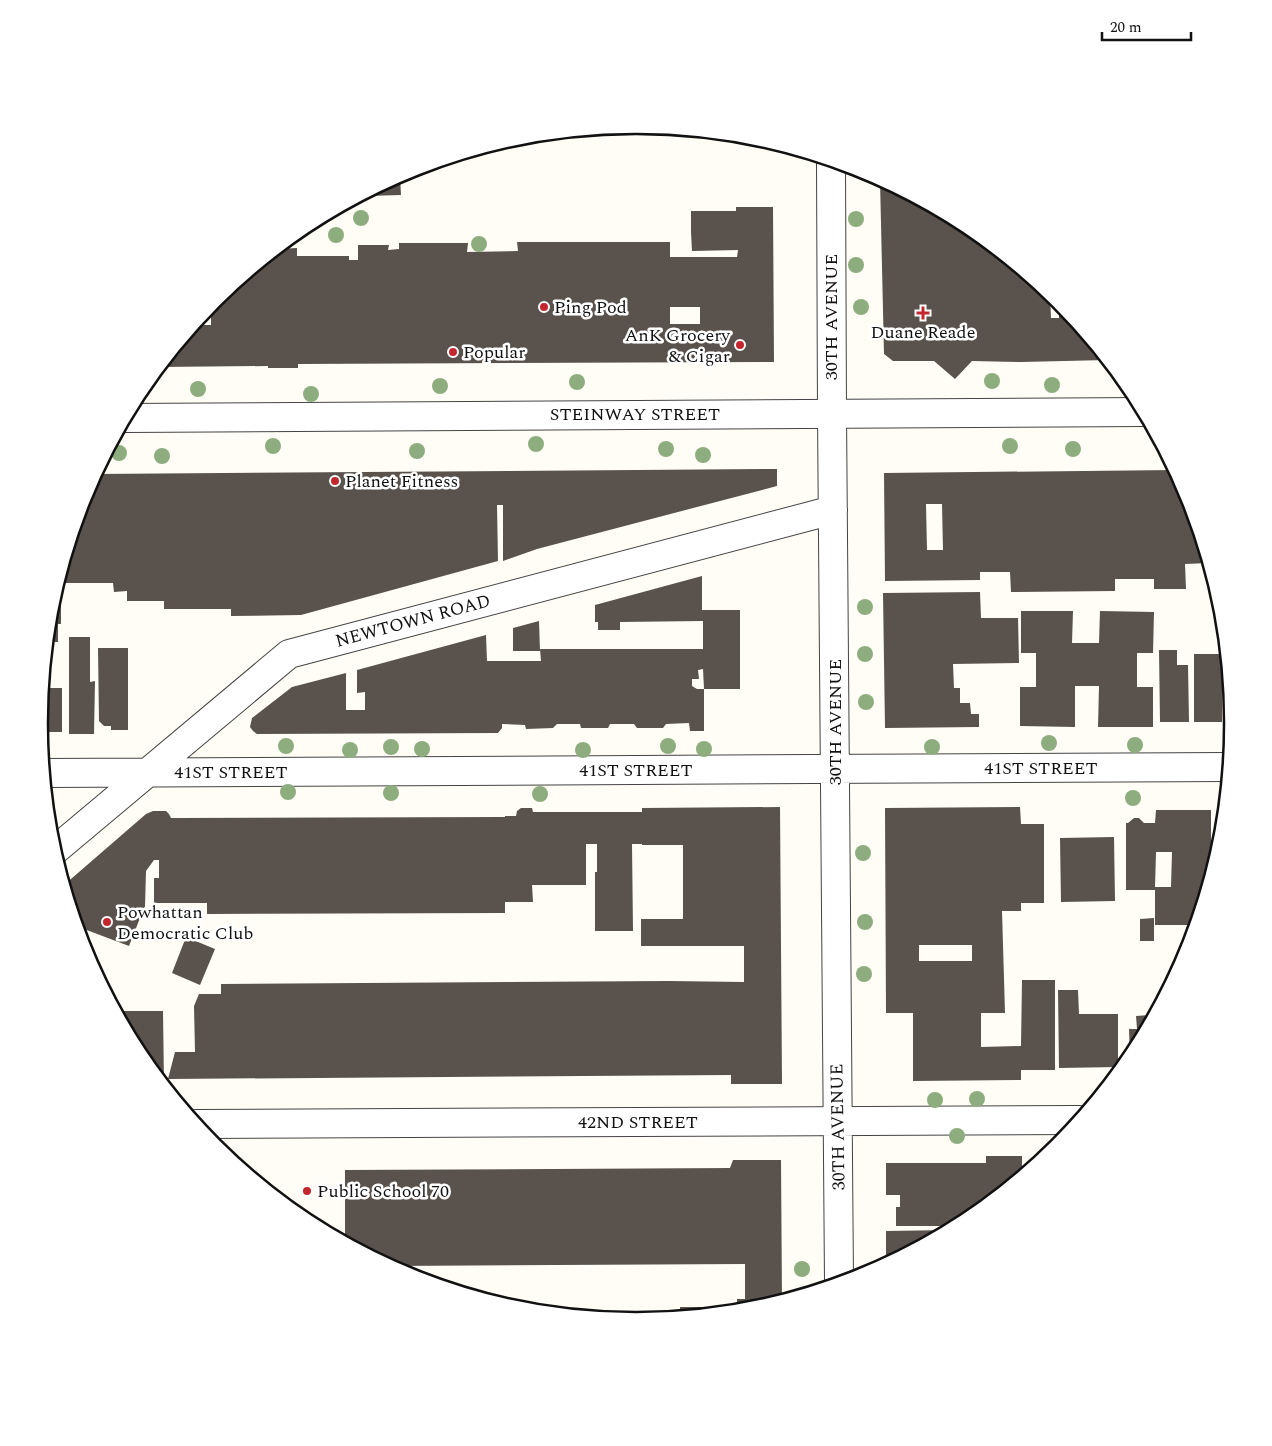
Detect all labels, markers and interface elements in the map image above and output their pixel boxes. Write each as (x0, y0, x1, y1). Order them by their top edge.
scale bar (1102, 10, 1191, 42)
text: 20 m (1110, 16, 1142, 39)
street label: 30TH AVENUE (818, 254, 845, 380)
place label: Ping Pod (554, 294, 627, 321)
marker: Ping Pod (538, 301, 550, 313)
marker: Duane Reade (917, 307, 929, 319)
place label: Duane Reade (871, 319, 975, 346)
place label: AnK Grocery & Cigar (625, 322, 731, 370)
place label: Popular (463, 339, 525, 366)
marker: AnK Grocery & Cigar (734, 339, 746, 351)
marker: Popular (447, 346, 459, 358)
street label: STEINWAY STREET (550, 401, 720, 428)
place label: Planet Fitness (345, 468, 458, 495)
marker: Planet Fitness (329, 475, 341, 487)
street label: NEWTOWN ROAD (332, 587, 494, 655)
street label: 30TH AVENUE (822, 659, 849, 785)
street label: 41ST STREET (984, 755, 1098, 782)
street label: 41ST STREET (579, 757, 693, 784)
street label: 41ST STREET (174, 759, 288, 786)
place label: Powhattan Democratic Club (117, 899, 253, 947)
marker: Powhattan Democratic Club (101, 916, 113, 928)
street label: 30TH AVENUE (823, 1063, 853, 1191)
street label: 42ND STREET (578, 1109, 698, 1136)
place label: Public School 70 (317, 1178, 449, 1205)
marker: Public School 70 (301, 1185, 313, 1197)

